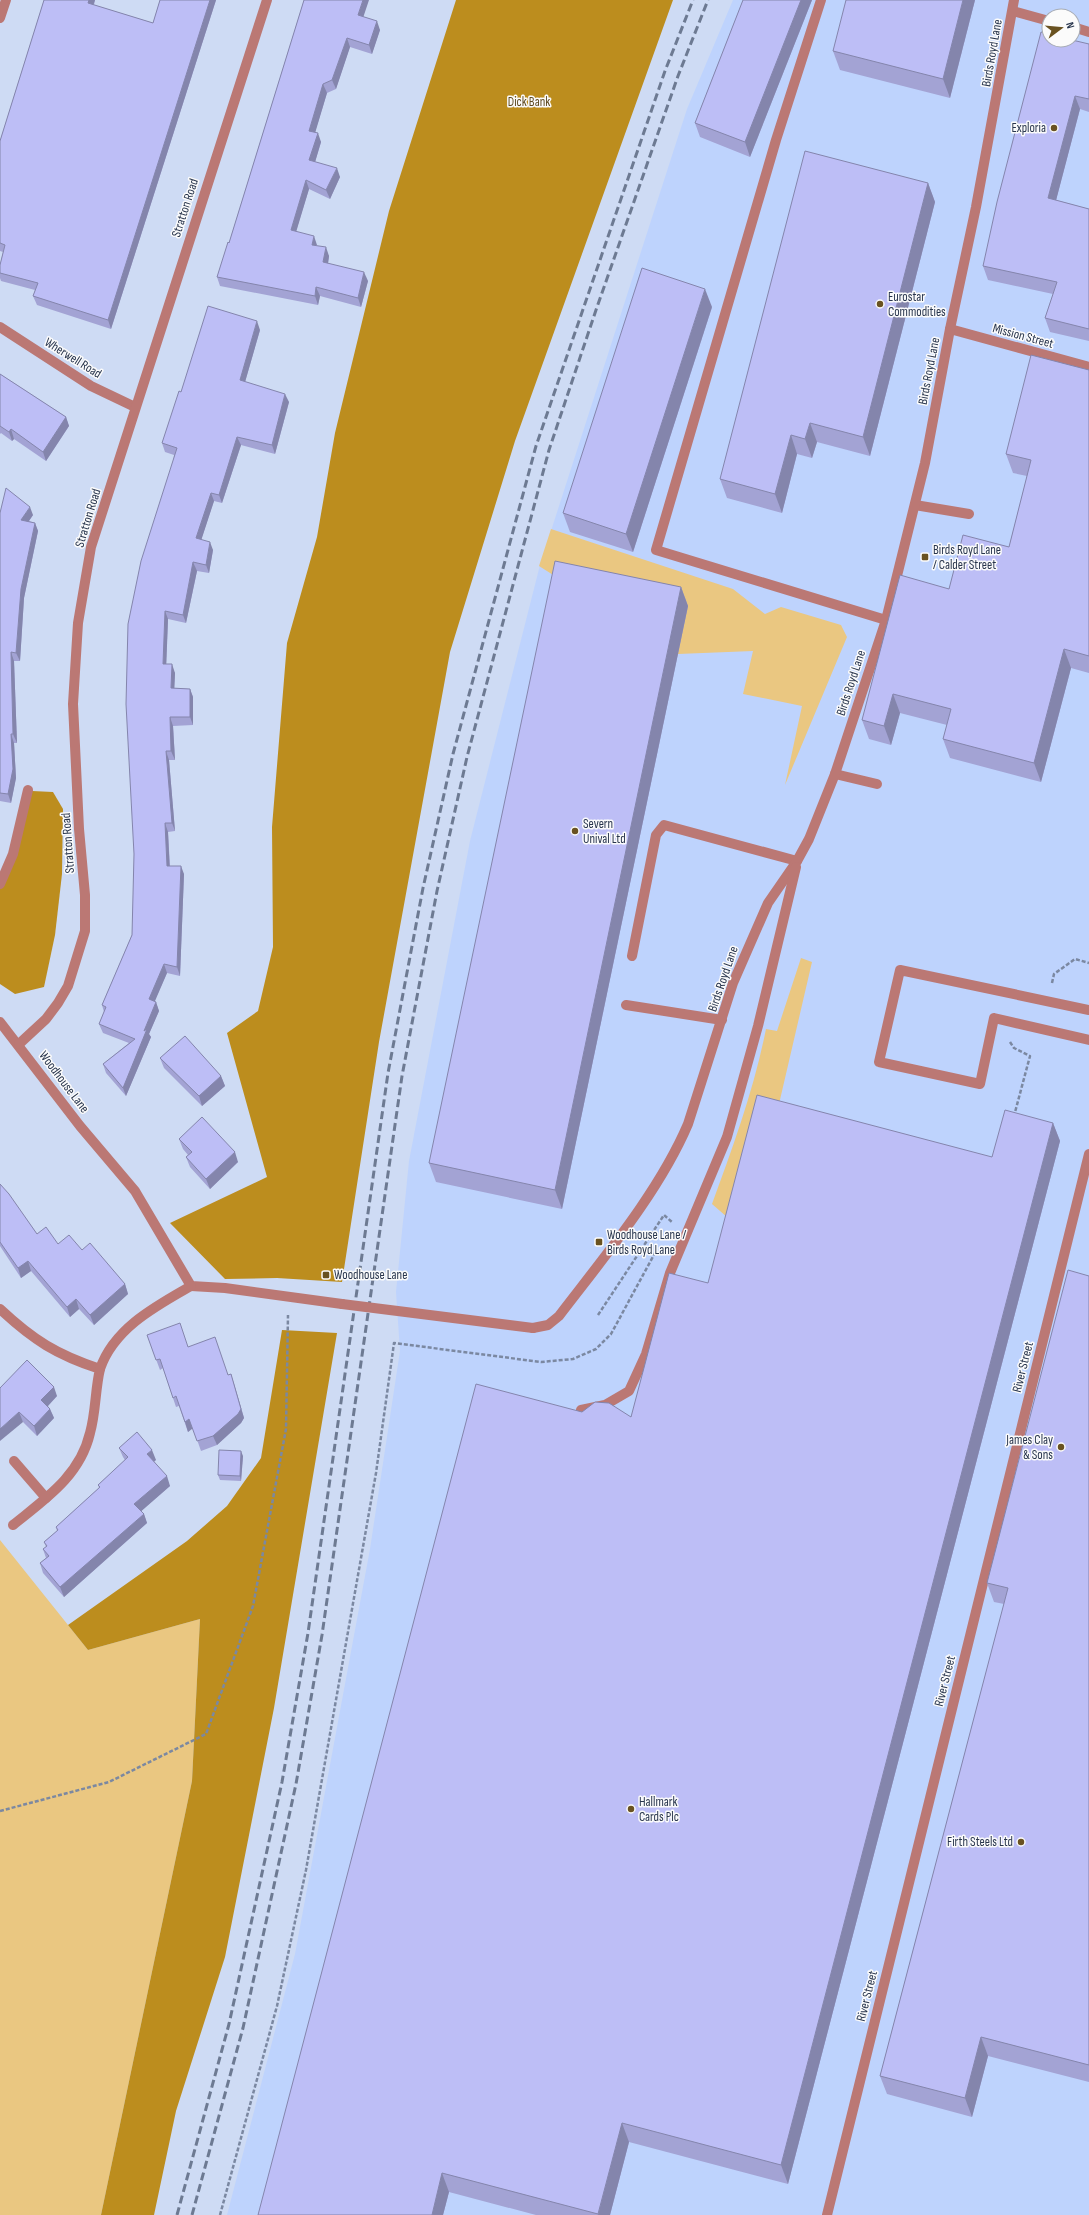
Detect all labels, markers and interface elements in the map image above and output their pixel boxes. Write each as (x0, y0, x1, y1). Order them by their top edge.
north arrow (1041, 8, 1081, 48)
street label: Birds Royd Lane (978, 18, 1006, 88)
text: N (1063, 21, 1077, 30)
park label: Dick Bank (508, 94, 550, 110)
place label: Exploria (1011, 120, 1046, 136)
marker: Exploria (1049, 123, 1059, 133)
street label: Stratton Road (168, 177, 202, 239)
place label: Eurostar Commodities (888, 289, 946, 320)
marker: Eurostar Commodities (875, 299, 885, 309)
street label: Mission Street (991, 320, 1055, 352)
street label: Wherwell Road (42, 334, 104, 382)
street label: Birds Royd Lane (915, 336, 943, 406)
street label: Stratton Road (71, 487, 105, 549)
place label: Birds Royd Lane / Calder Street (933, 542, 1001, 573)
marker: Birds Royd Lane / Calder Street (920, 552, 930, 562)
street label: Birds Royd Lane (833, 648, 869, 718)
street label: Stratton Road (58, 812, 78, 874)
place label: Severn Unival Ltd (583, 816, 626, 847)
marker: Severn Unival Ltd (570, 826, 580, 836)
street label: Birds Royd Lane (704, 944, 742, 1014)
street label: Woodhouse Lane (36, 1048, 92, 1116)
place label: Woodhouse Lane / Birds Royd Lane (607, 1227, 686, 1258)
marker: Woodhouse Lane / Birds Royd Lane (594, 1237, 604, 1247)
place label: Woodhouse Lane (334, 1267, 407, 1283)
marker: Woodhouse Lane (321, 1270, 331, 1280)
street label: River Street (1009, 1340, 1037, 1394)
place label: James Clay & Sons (1005, 1432, 1053, 1463)
marker: James Clay & Sons (1056, 1442, 1066, 1452)
street label: River Street (931, 1654, 959, 1708)
place label: Hallmark Cards Plc (639, 1794, 679, 1825)
marker: Hallmark Cards Plc (626, 1804, 636, 1814)
place label: Firth Steels Ltd (947, 1834, 1013, 1850)
marker: Firth Steels Ltd (1016, 1837, 1026, 1847)
street label: River Street (853, 1969, 881, 2023)

